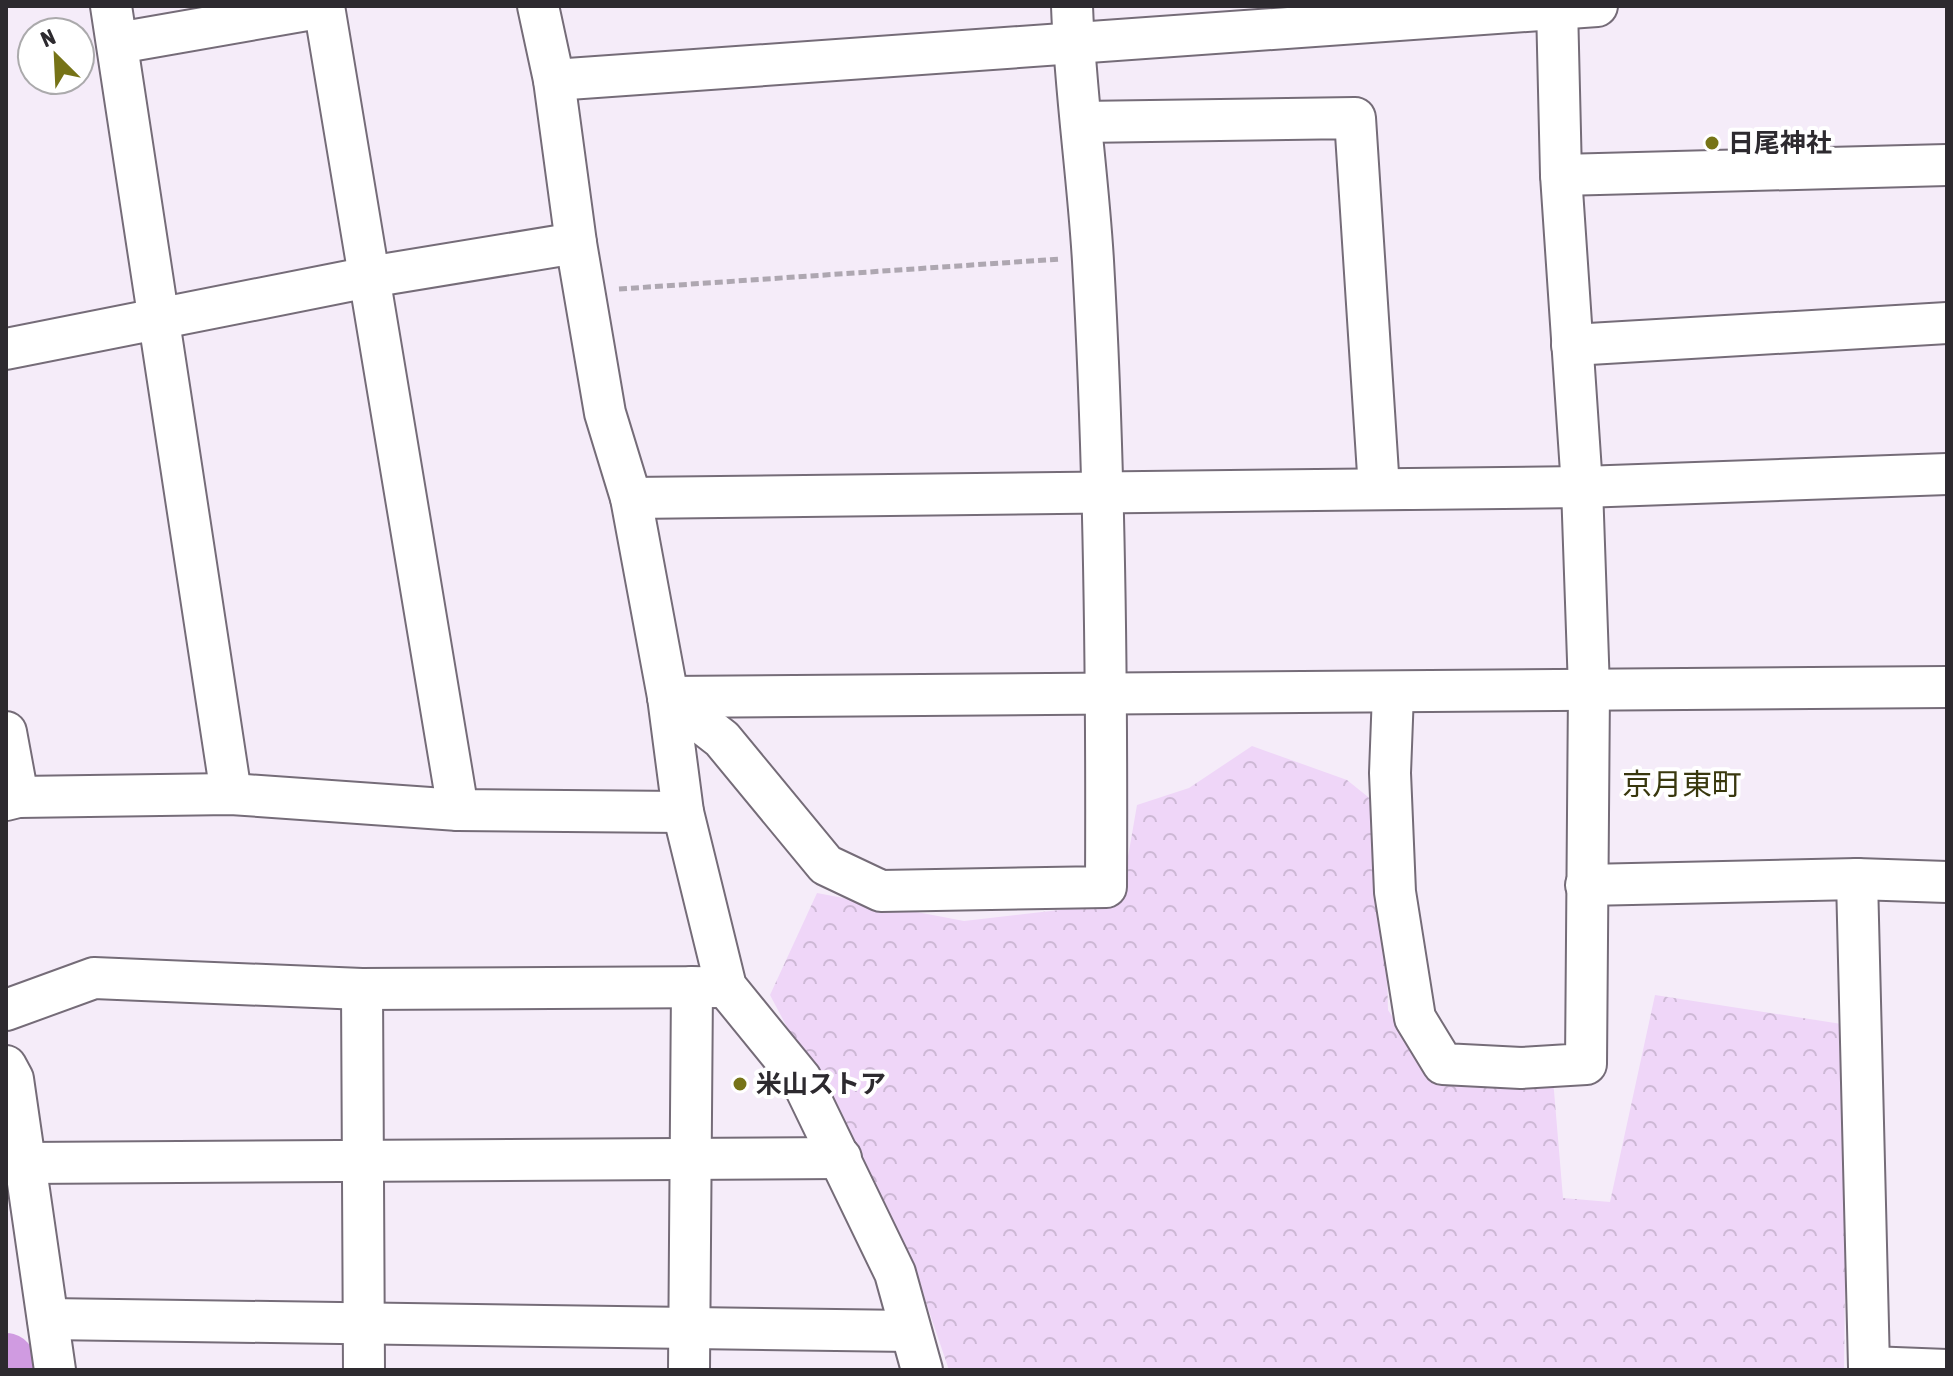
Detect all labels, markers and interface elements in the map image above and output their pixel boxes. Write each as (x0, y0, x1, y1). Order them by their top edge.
north arrow (16, 16, 96, 96)
text: N (37, 23, 59, 52)
place label: 日尾神社 (1728, 128, 1832, 158)
marker: 日尾神社 (1703, 134, 1721, 152)
district label: 京月東町 (1622, 767, 1742, 801)
place label: 米山ストア (756, 1069, 886, 1099)
marker: 米山ストア (731, 1075, 749, 1093)

